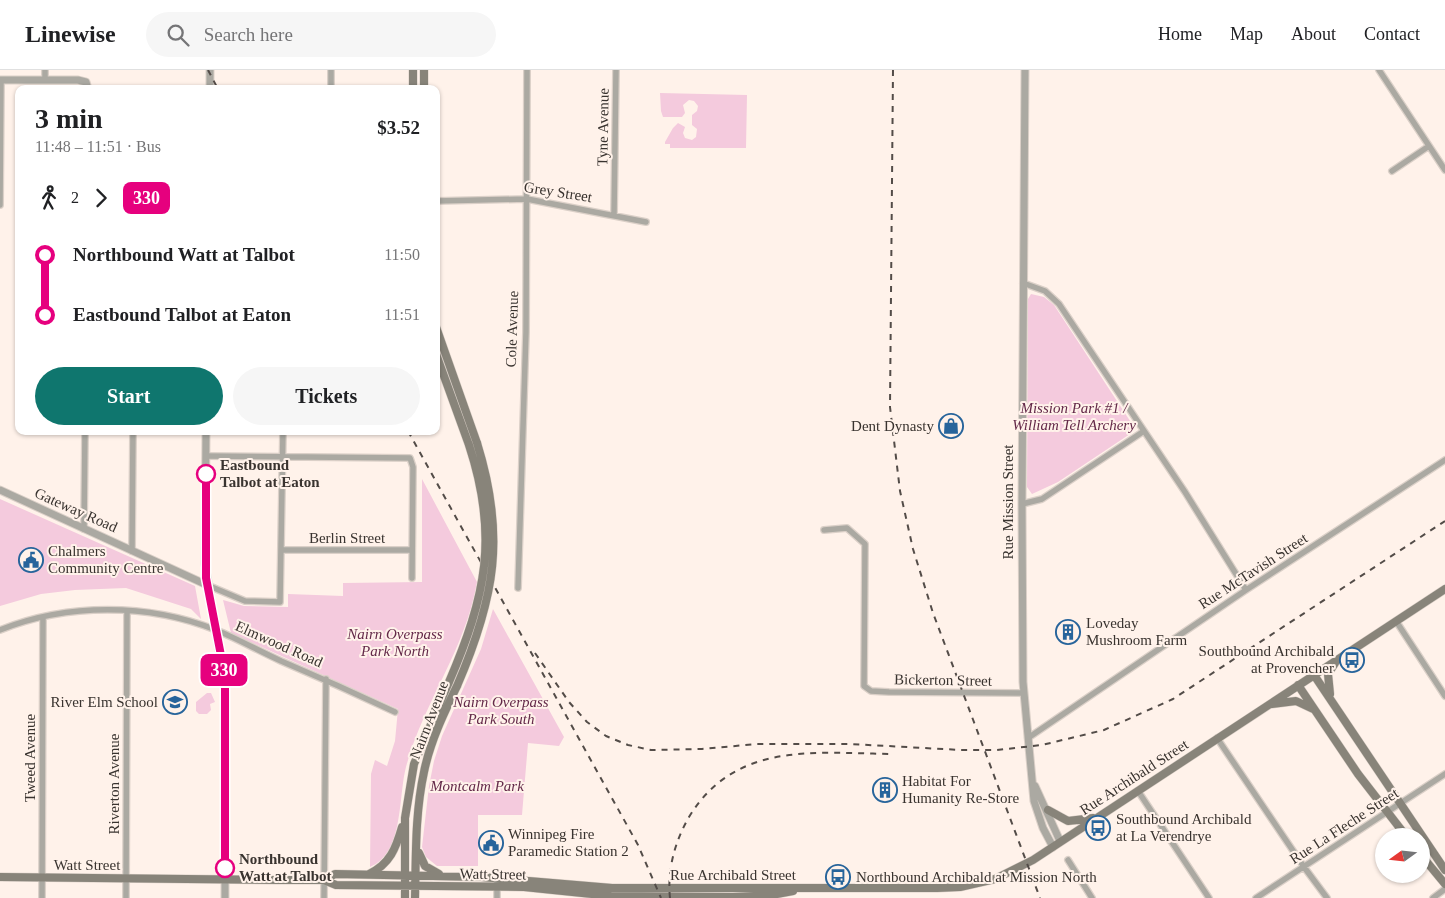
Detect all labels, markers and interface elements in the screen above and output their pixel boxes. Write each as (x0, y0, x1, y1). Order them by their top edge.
search box (146, 12, 496, 57)
text: Linewise (25, 21, 116, 47)
icon: search (164, 21, 192, 49)
text: Search here (204, 24, 293, 45)
text: Home (1158, 24, 1202, 44)
text: Map (1230, 24, 1263, 44)
text: About (1291, 24, 1336, 44)
text: Contact (1364, 24, 1420, 44)
street label: Tyne Avenue (594, 87, 612, 166)
text: 3 min (35, 103, 103, 134)
text: $3.52 (377, 117, 420, 138)
text: 11:48 – 11:51 · Bus (35, 138, 161, 155)
street label: Grey Street (523, 179, 594, 205)
icon: walk (35, 184, 63, 212)
icon: forward (87, 184, 115, 212)
text: 330 (133, 188, 160, 208)
text: 2 (71, 189, 79, 206)
text: Northbound Watt at Talbot (73, 244, 295, 265)
text: 11:50 (384, 246, 420, 263)
street label: Cole Avenue (503, 290, 521, 368)
text: Eastbound Talbot at Eaton (73, 304, 291, 325)
text: 11:51 (384, 306, 420, 323)
button: Start (35, 367, 223, 425)
button: Tickets (233, 367, 420, 425)
park label: Mission Park #1 / William Tell Archery (1012, 400, 1136, 433)
shop icon: Dent Dynasty (938, 413, 964, 439)
place label: Dent Dynasty (851, 418, 934, 434)
street label: Rue Mission Street (1000, 444, 1016, 560)
place label: Eastbound Talbot at Eaton (220, 457, 320, 490)
marker: Eastbound Talbot at Eaton (196, 464, 216, 484)
street label: Gateway Road (32, 485, 120, 536)
street label: Rue McTavish Street (1196, 529, 1311, 612)
street label: Berlin Street (309, 530, 386, 546)
place label: Chalmers Community Centre (48, 543, 164, 576)
public building icon: Chalmers Community Centre (18, 547, 44, 573)
place label: Loveday Mushroom Farm (1086, 615, 1188, 648)
street label: Elmwood Road (233, 618, 326, 671)
building icon: Loveday Mushroom Farm (1055, 619, 1081, 645)
park label: Nairn Overpass Park North (346, 626, 443, 659)
place label: Southbound Archibald at Provencher (1199, 643, 1334, 676)
bus stop icon: Southbound Archibald at Provencher (1339, 647, 1365, 673)
line badge: 330 (195, 654, 253, 686)
text: 330 (211, 660, 238, 680)
street label: Bickerton Street (894, 671, 993, 689)
street label: Nairn Avenue (407, 678, 451, 761)
school or university icon: River Elm School (162, 689, 188, 715)
place label: River Elm School (51, 694, 158, 710)
park label: Nairn Overpass Park South (452, 694, 549, 727)
street label: Tweed Avenue (22, 714, 38, 802)
street label: Riverton Avenue (106, 733, 122, 834)
street label: Rue Archibald Street (1077, 736, 1192, 818)
place label: Habitat For Humanity Re-Store (902, 773, 1019, 806)
building icon: Habitat For Humanity Re-Store (872, 777, 898, 803)
park label: Montcalm Park (429, 778, 524, 794)
street label: Rue La Fleche Street (1287, 784, 1402, 867)
place label: Southbound Archibald at La Verendrye (1116, 811, 1252, 844)
bus stop icon: Southbound Archibald at La Verendrye (1085, 815, 1111, 841)
place label: Winnipeg Fire Paramedic Station 2 (508, 826, 629, 859)
north arrow (1375, 828, 1430, 882)
map controls (1375, 828, 1430, 883)
public building icon: Winnipeg Fire Paramedic Station 2 (478, 830, 504, 856)
place label: Northbound Watt at Talbot (239, 851, 332, 884)
street label: Watt Street (54, 857, 121, 873)
marker: Northbound Watt at Talbot (215, 858, 235, 878)
bus stop icon: Northbound Archibald at Mission North (825, 864, 851, 890)
street label: Watt Street (460, 865, 527, 883)
street label: Rue Archibald Street (670, 867, 797, 883)
place label: Northbound Archibald at Mission North (856, 869, 1097, 885)

